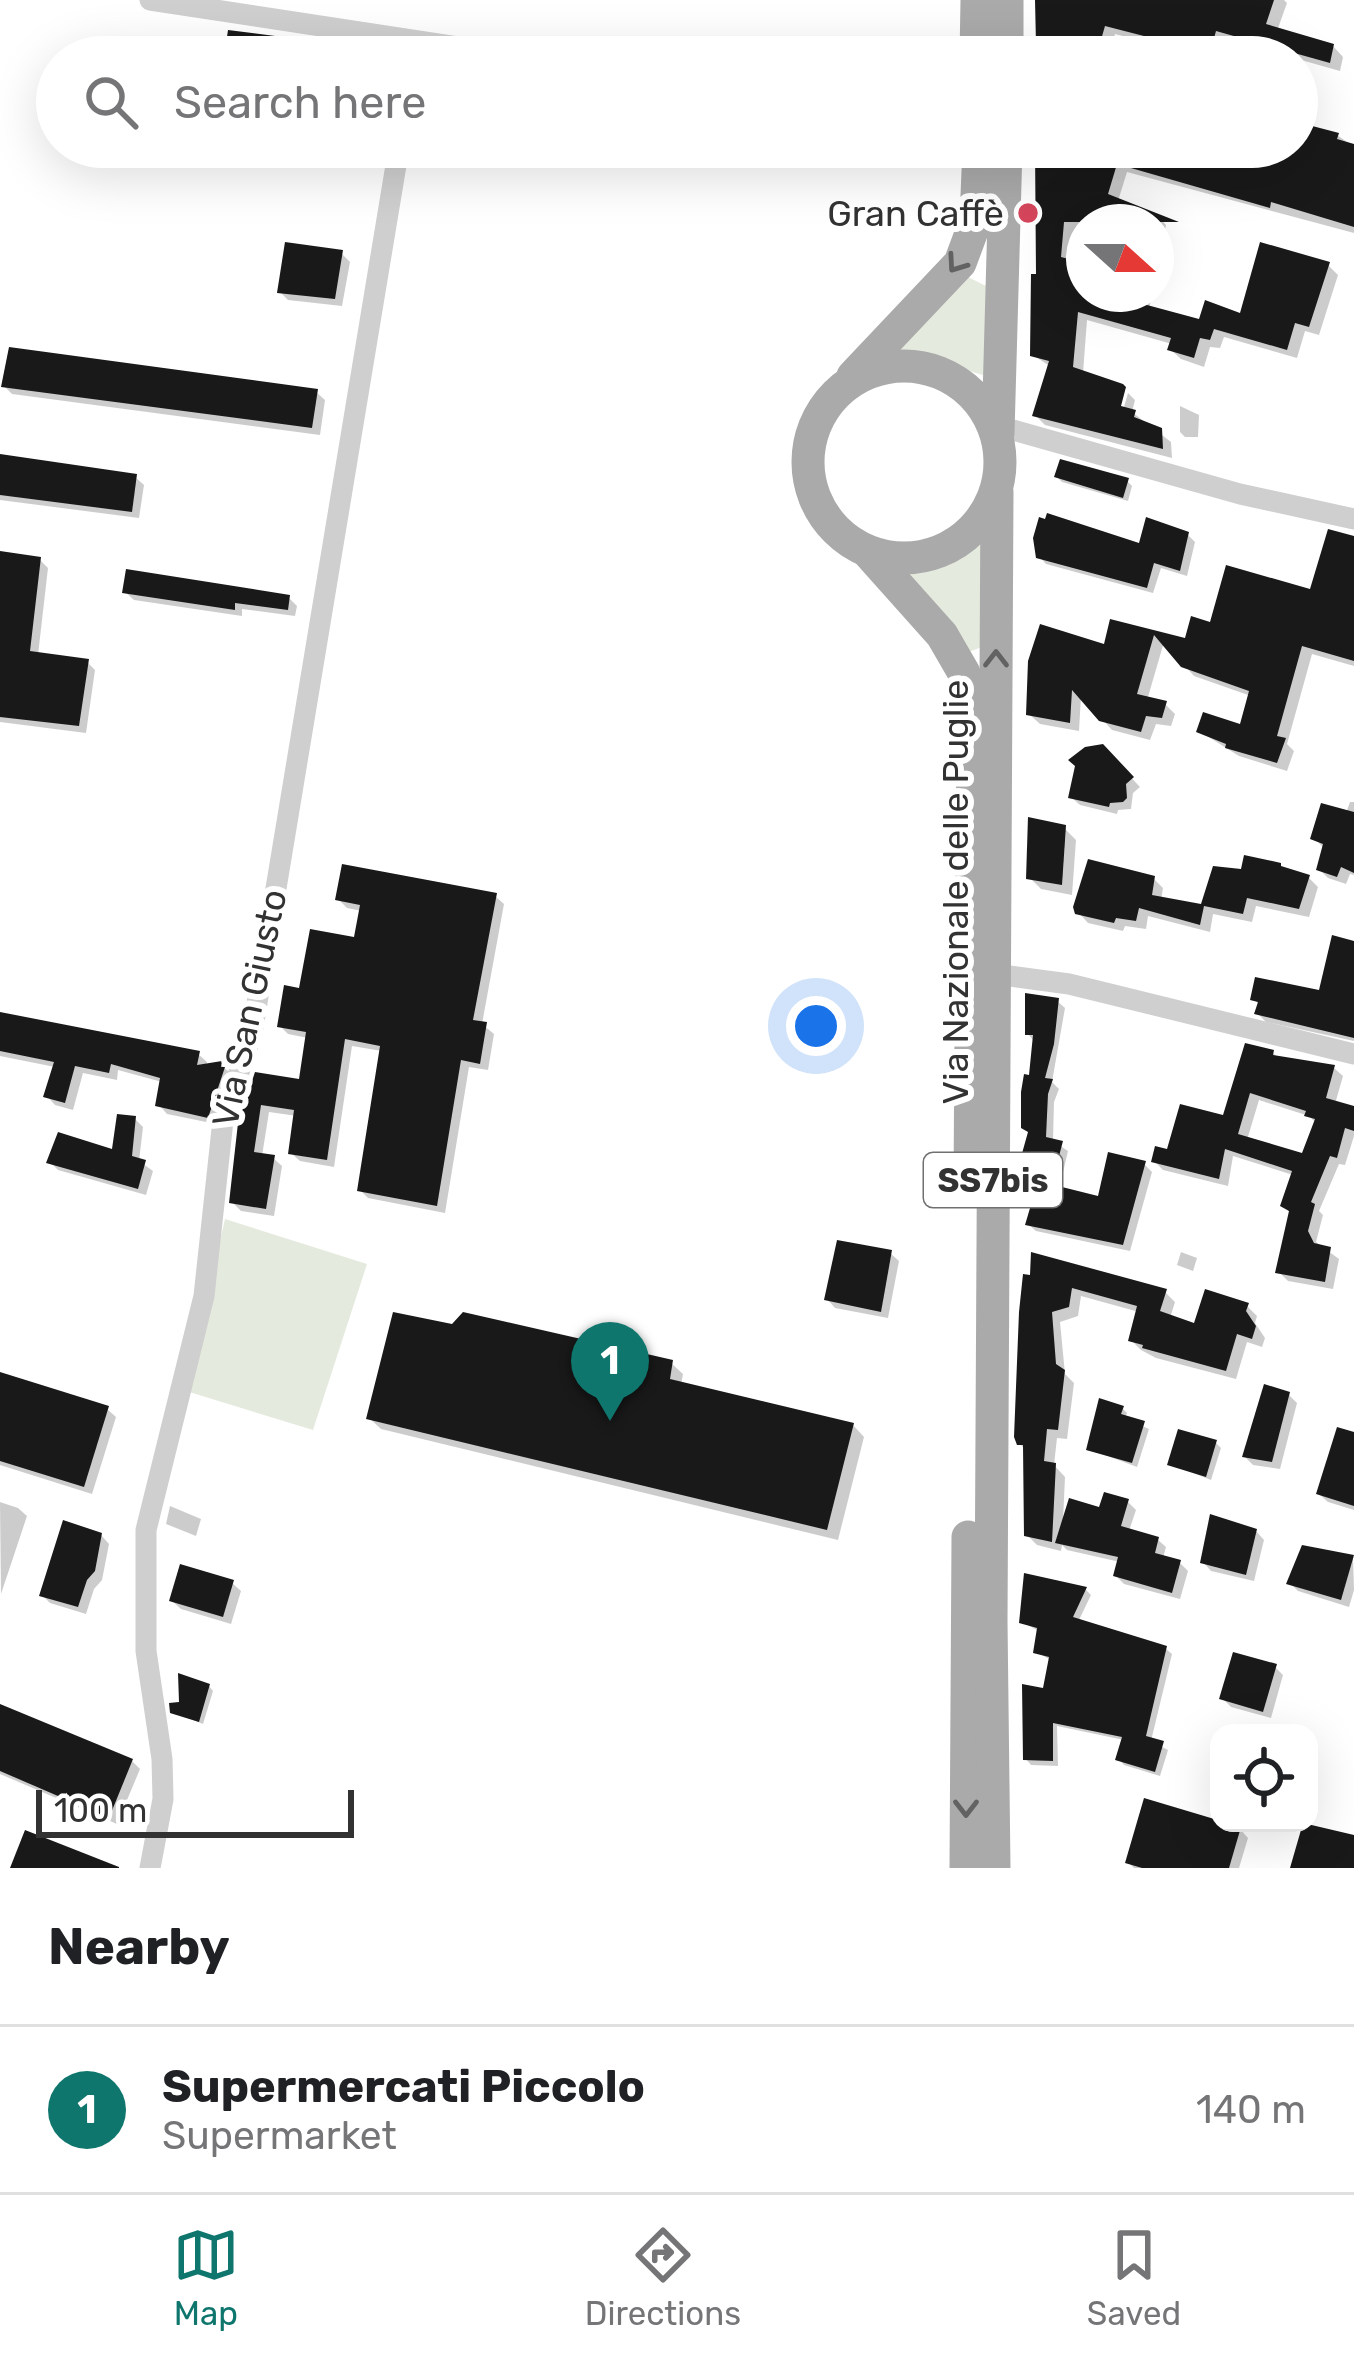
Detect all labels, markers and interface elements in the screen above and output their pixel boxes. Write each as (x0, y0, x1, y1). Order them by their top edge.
search box (36, 36, 1318, 168)
icon: search (78, 69, 144, 135)
text: Search here (174, 76, 426, 129)
place label: Gran Caffè (827, 192, 1004, 235)
marker: Gran Caffè (1015, 200, 1041, 226)
north arrow (1066, 204, 1174, 312)
one-way arrow (948, 251, 970, 273)
one-way arrow (983, 649, 1009, 667)
street label: Via Nazionale delle Puglie (934, 680, 977, 1104)
street label: Via San Giusto (203, 885, 296, 1131)
your location (786, 996, 846, 1056)
road number: SS7bis (924, 1153, 1062, 1207)
pin: 1 (571, 1322, 649, 1421)
map controls (1210, 1724, 1318, 1832)
button: locate (1210, 1724, 1318, 1832)
scale bar (36, 1784, 354, 1837)
text: 100 m (54, 1791, 147, 1830)
one-way arrow (953, 1800, 979, 1818)
text: Nearby (48, 1916, 230, 1977)
text: Supermercati Piccolo (162, 2060, 645, 2113)
text: 1 (77, 2087, 97, 2133)
text: 140 m (1196, 2087, 1306, 2133)
text: Supermarket (162, 2113, 397, 2159)
tab: Map (173, 2222, 239, 2333)
tab: Directions (585, 2222, 741, 2333)
tab: Saved (1087, 2222, 1181, 2333)

